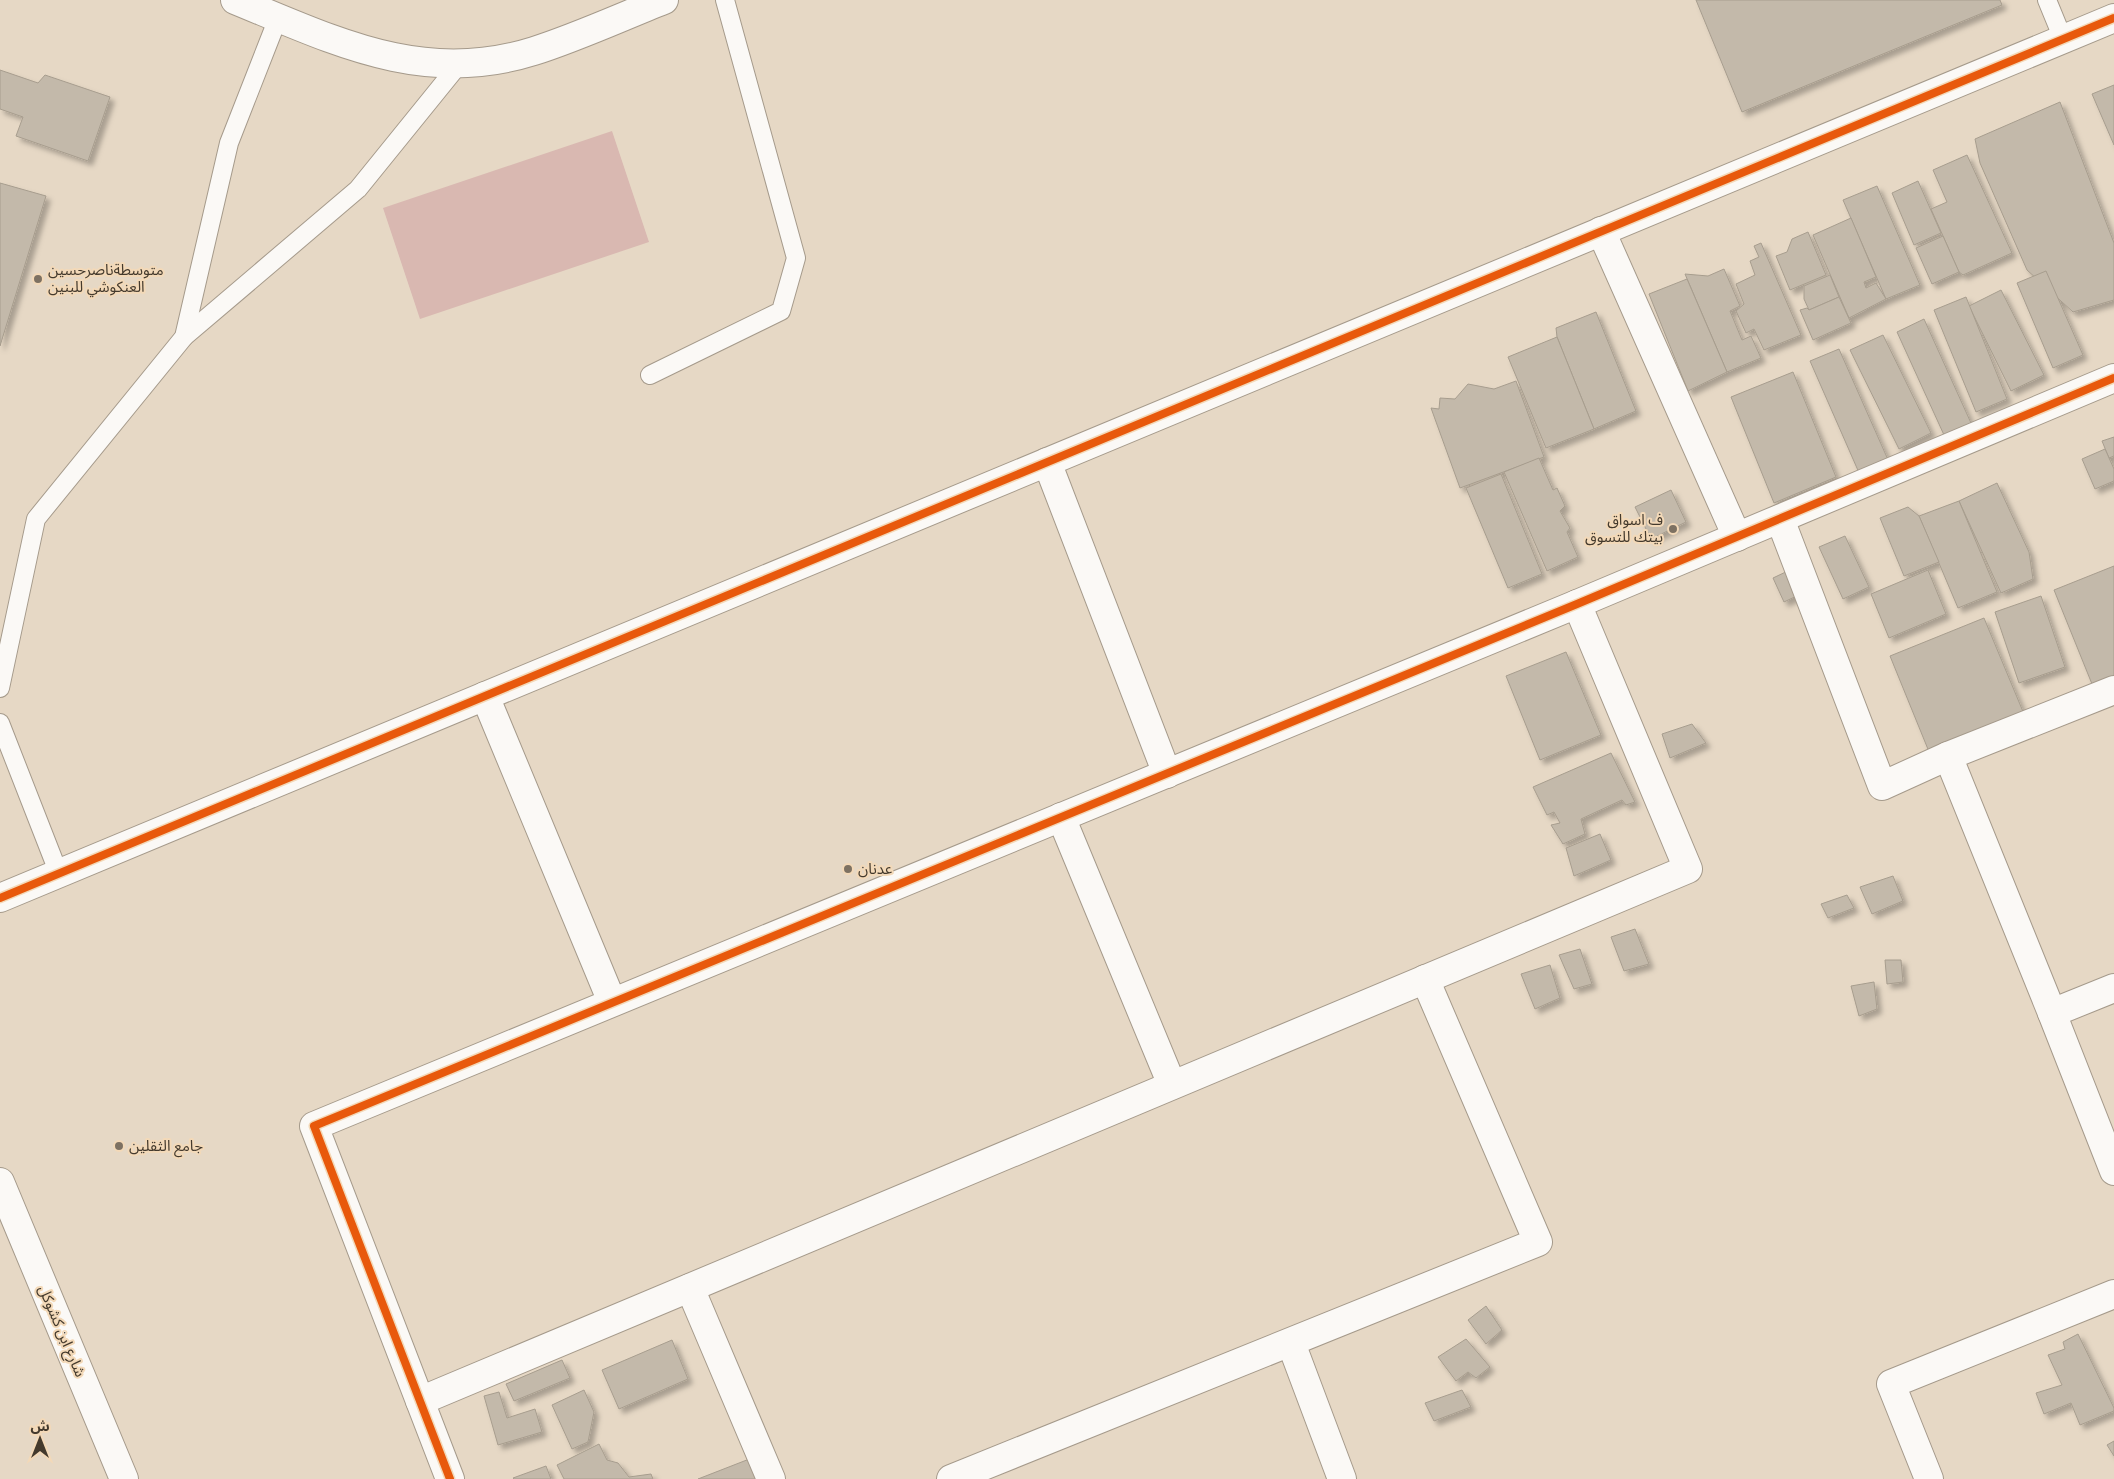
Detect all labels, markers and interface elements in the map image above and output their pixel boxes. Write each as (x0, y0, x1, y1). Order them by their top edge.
place label: متوسطةناصرحسين العنكوشي للبنين (48, 261, 164, 298)
marker: متوسطةناصرحسين العنكوشي للبنين (32, 273, 44, 285)
place label: ف اسواق بيتك للتسوق (1585, 511, 1663, 546)
marker: ف اسواق بيتك للتسوق (1667, 523, 1679, 535)
place label: عدنان (858, 860, 893, 878)
marker: عدنان (842, 863, 854, 875)
place label: جامع الثقلين (129, 1137, 203, 1158)
marker: جامع الثقلين (113, 1140, 125, 1152)
street label: شارع ابن كشوكل (32, 1282, 89, 1381)
north arrow (15, 1414, 65, 1464)
text: ش (30, 1418, 50, 1434)

